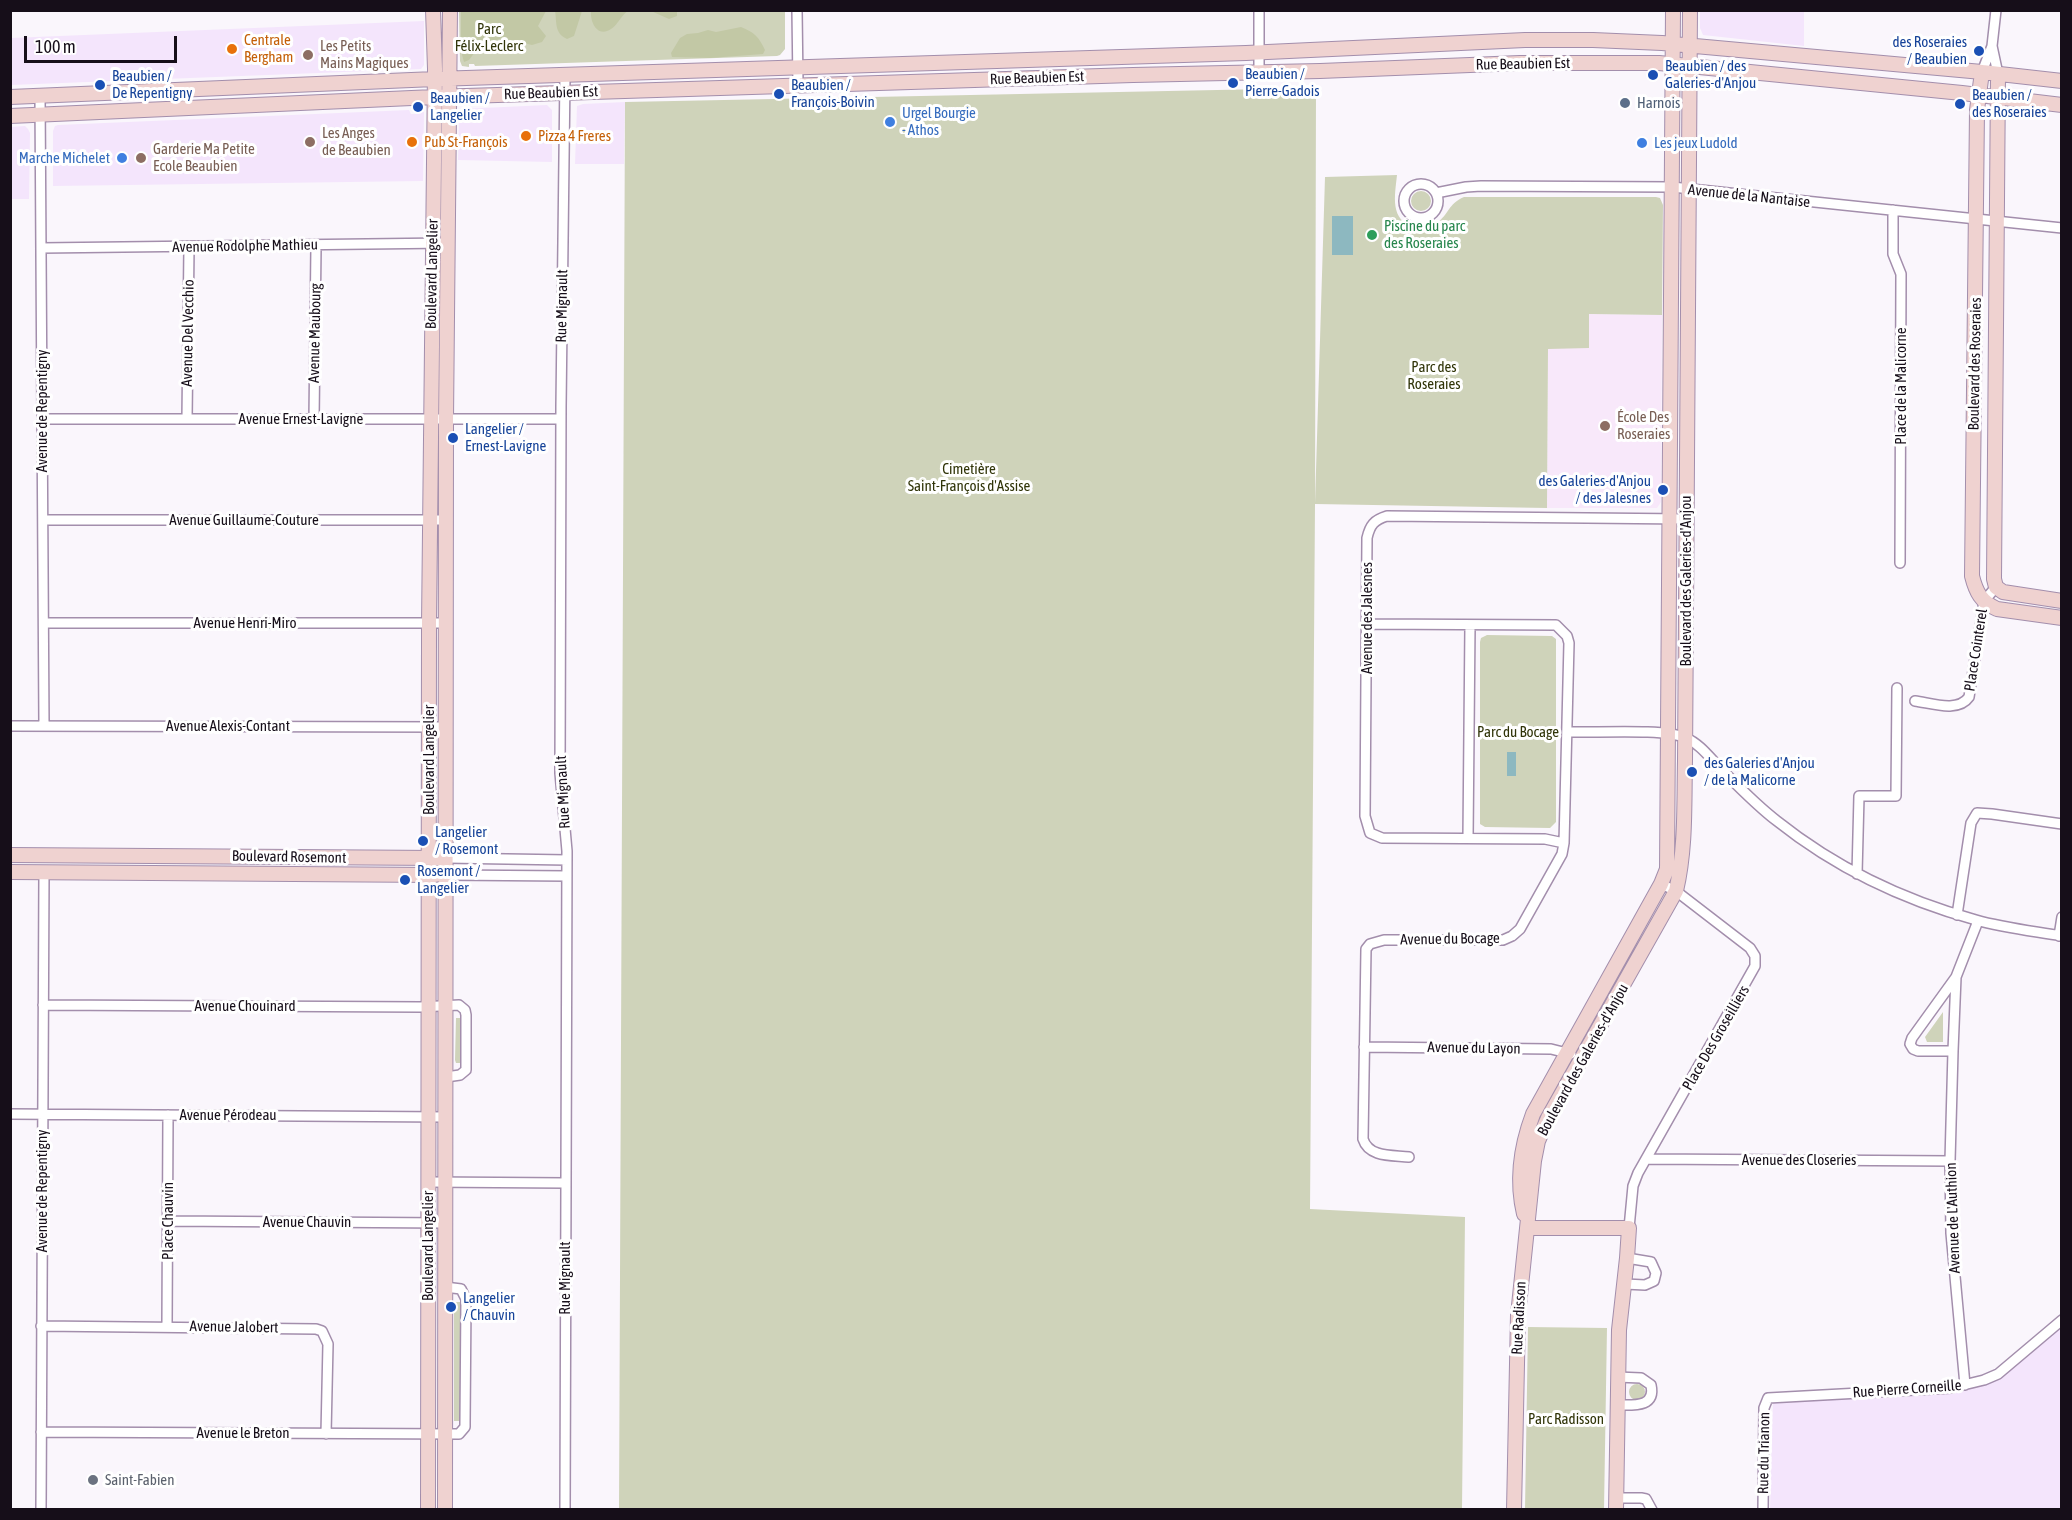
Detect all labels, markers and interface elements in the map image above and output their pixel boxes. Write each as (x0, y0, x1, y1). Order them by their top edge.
park label: Parc Félix-Leclerc (455, 20, 523, 55)
scale bar (27, 24, 180, 62)
place label: Centrale Bergham (244, 31, 293, 66)
place label: des Roseraies / Beaubien (1892, 33, 1967, 68)
text: 100 m (35, 36, 76, 57)
place label: Les Petits Mains Magiques (320, 37, 408, 72)
marker: Centrale Bergham (225, 42, 239, 56)
marker: des Roseraies / Beaubien (1972, 44, 1986, 58)
marker: Les Petits Mains Magiques (301, 48, 315, 62)
street label: Rue Beaubien Est (1476, 54, 1570, 74)
place label: Beaubien / des Galeries-d'Anjou (1665, 57, 1756, 92)
place label: Beaubien / Pierre-Gadois (1245, 65, 1320, 100)
place label: Beaubien / De Repentigny (112, 67, 192, 102)
street label: Rue Beaubien Est (989, 67, 1085, 89)
marker: Beaubien / des Galeries-d'Anjou (1646, 68, 1660, 82)
place label: Beaubien / François-Boivin (791, 76, 875, 111)
marker: Beaubien / Pierre-Gadois (1226, 76, 1240, 90)
marker: Beaubien / De Repentigny (93, 78, 107, 92)
street label: Rue Beaubien Est (503, 82, 599, 104)
place label: Beaubien / des Roseraies (1972, 86, 2047, 121)
marker: Beaubien / François-Boivin (772, 87, 786, 101)
place label: Beaubien / Langelier (430, 89, 490, 124)
place label: Harnois (1637, 94, 1680, 112)
marker: Harnois (1618, 96, 1632, 110)
marker: Beaubien / des Roseraies (1953, 97, 1967, 111)
marker: Beaubien / Langelier (411, 100, 425, 114)
place label: Urgel Bourgie - Athos (902, 104, 976, 139)
marker: Urgel Bourgie - Athos (883, 115, 897, 129)
place label: Les Anges de Beaubien (322, 124, 391, 159)
place label: Pizza 4 Freres (538, 127, 611, 145)
marker: Pizza 4 Freres (519, 129, 533, 143)
place label: Pub St-François (424, 133, 508, 151)
place label: Les jeux Ludold (1654, 134, 1738, 152)
marker: Les Anges de Beaubien (303, 135, 317, 149)
marker: Pub St-François (405, 135, 419, 149)
marker: Les jeux Ludold (1635, 136, 1649, 150)
place label: Garderie Ma Petite Ecole Beaubien (153, 140, 255, 175)
place label: Marche Michelet (19, 149, 110, 167)
marker: Marche Michelet (115, 151, 129, 165)
marker: Garderie Ma Petite Ecole Beaubien (134, 151, 148, 165)
street label: Avenue de la Nantaise (1687, 181, 1811, 211)
place label: Piscine du parc des Roseraies (1384, 217, 1465, 252)
street label: Boulevard Langelier (422, 219, 442, 329)
marker: Piscine du parc des Roseraies (1365, 228, 1379, 242)
street label: Avenue Rodolphe Mathieu (172, 236, 318, 256)
street label: Rue Mignault (552, 269, 572, 343)
street label: Avenue Del Vecchio (178, 279, 198, 387)
street label: Avenue Maubourg (305, 283, 325, 383)
street label: Boulevard des Roseraies (1965, 297, 1985, 431)
street label: Place de la Malicorne (1892, 327, 1910, 445)
street label: Avenue de Repentigny (33, 350, 51, 472)
park label: Parc des Roseraies (1407, 358, 1461, 393)
place label: École Des Roseraies (1617, 408, 1670, 443)
street label: Avenue Ernest-Lavigne (239, 410, 363, 428)
marker: École Des Roseraies (1598, 419, 1612, 433)
place label: Langelier / Ernest-Lavigne (465, 420, 546, 455)
marker: Langelier / Ernest-Lavigne (446, 431, 460, 445)
park label: Cimetière Saint-François d'Assise (908, 460, 1030, 495)
place label: des Galeries-d'Anjou / des Jalesnes (1539, 472, 1651, 507)
marker: des Galeries-d'Anjou / des Jalesnes (1656, 483, 1670, 497)
street label: Boulevard des Galeries-d'Anjou (1677, 496, 1695, 666)
street label: Avenue Guillaume-Couture (169, 511, 319, 529)
street label: Avenue des Jalesnes (1358, 562, 1376, 674)
street label: Place Cointerel (1961, 607, 1991, 693)
street label: Avenue Henri-Miro (194, 614, 296, 632)
street label: Boulevard Langelier (420, 705, 438, 815)
street label: Avenue Alexis-Contant (166, 717, 290, 735)
park label: Parc du Bocage (1477, 723, 1559, 741)
place label: des Galeries d'Anjou / de la Malicorne (1704, 754, 1815, 789)
street label: Rue Mignault (552, 755, 574, 829)
marker: des Galeries d'Anjou / de la Malicorne (1685, 765, 1699, 779)
place label: Langelier / Rosemont (435, 823, 498, 858)
marker: Langelier / Rosemont (416, 834, 430, 848)
street label: Boulevard Rosemont (232, 847, 346, 867)
place label: Rosemont / Langelier (417, 862, 480, 897)
marker: Rosemont / Langelier (398, 873, 412, 887)
street label: Avenue du Bocage (1400, 929, 1500, 949)
street label: Boulevard des Galeries-d'Anjou (1534, 981, 1632, 1139)
street label: Place Des Groseilliers (1679, 982, 1753, 1094)
street label: Avenue Chouinard (194, 997, 296, 1015)
street label: Avenue du Layon (1427, 1038, 1521, 1058)
street label: Avenue Pérodeau (179, 1106, 277, 1124)
street label: Avenue de Repentigny (33, 1130, 51, 1252)
street label: Avenue des Closeries (1742, 1151, 1856, 1169)
street label: Avenue de L'Authion (1942, 1162, 1964, 1274)
street label: Place Chauvin (159, 1182, 177, 1260)
street label: Boulevard Langelier (419, 1191, 437, 1301)
street label: Avenue Chauvin (263, 1213, 351, 1231)
street label: Rue Mignault (556, 1241, 574, 1315)
street label: Rue Radisson (1508, 1281, 1530, 1355)
place label: Langelier / Chauvin (463, 1289, 515, 1324)
marker: Langelier / Chauvin (444, 1300, 458, 1314)
street label: Avenue Jalobert (189, 1317, 279, 1337)
street label: Rue Pierre Corneille (1852, 1376, 1962, 1402)
park label: Parc Radisson (1528, 1410, 1604, 1428)
street label: Rue du Trianon (1754, 1412, 1774, 1494)
street label: Avenue le Breton (196, 1424, 290, 1442)
place label: Saint-Fabien (105, 1471, 174, 1489)
marker: Saint-Fabien (86, 1473, 100, 1487)

